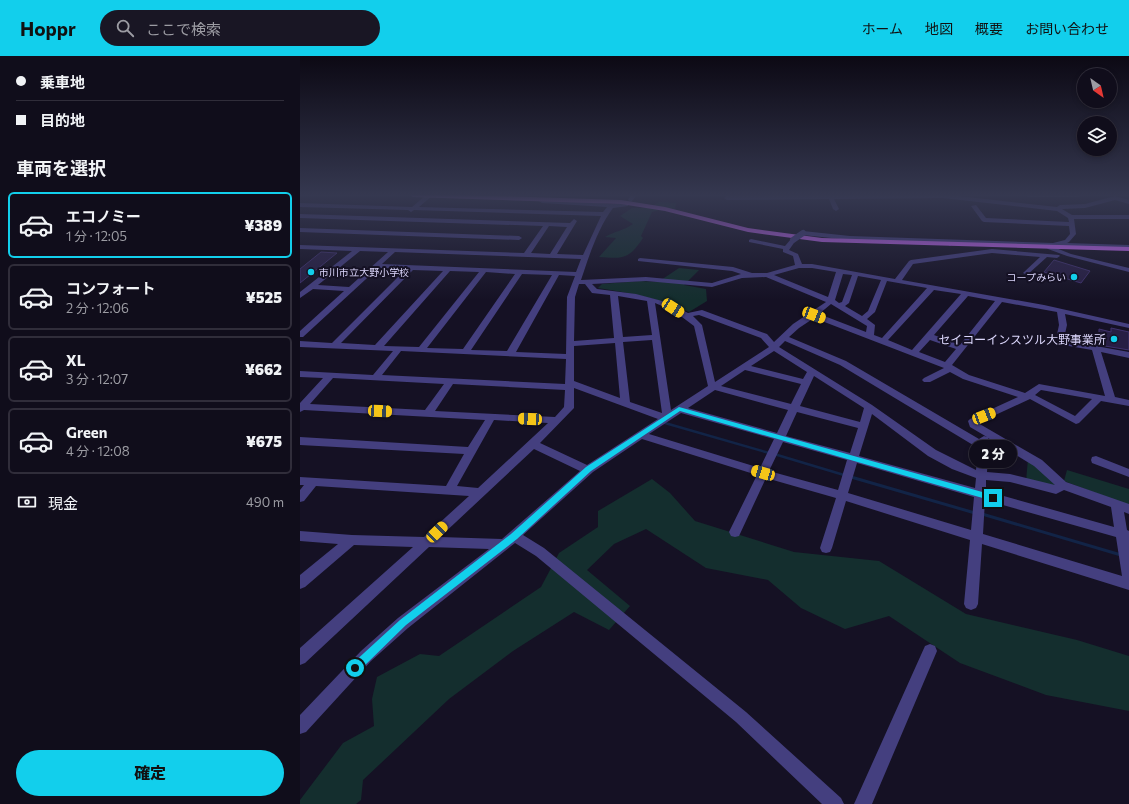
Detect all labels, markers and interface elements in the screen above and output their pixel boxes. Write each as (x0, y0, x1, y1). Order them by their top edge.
search box (100, 10, 380, 46)
text: Hoppr (20, 17, 76, 40)
icon: search (114, 17, 136, 39)
text: ここで検索 (146, 20, 221, 38)
text: ホーム (861, 20, 903, 37)
text: 地図 (925, 20, 953, 37)
text: 概要 (975, 20, 1003, 37)
text: お問い合わせ (1025, 20, 1109, 37)
north arrow (1077, 68, 1117, 108)
map controls (1077, 68, 1117, 156)
text: 乗車地 (40, 73, 85, 91)
text: 目的地 (40, 111, 85, 129)
button: layers (1077, 116, 1117, 156)
text: 車両を選択 (16, 157, 106, 179)
icon: car (18, 207, 54, 243)
text: エコノミー (66, 207, 141, 225)
text: ¥389 (245, 216, 282, 234)
text: 1 分 · 12:05 (66, 228, 127, 244)
place label: 市川市立大野小学校 (319, 266, 409, 278)
marker: 市川市立大野小学校 (306, 267, 316, 277)
place label: コープみらい (1007, 271, 1066, 283)
marker: コープみらい (1069, 272, 1079, 282)
icon: car (18, 279, 54, 315)
text: コンフォート (66, 279, 156, 297)
text: ¥525 (246, 288, 282, 306)
car (660, 296, 686, 320)
text: 2 分 · 12:06 (66, 300, 129, 316)
car (801, 305, 827, 325)
place label: セイコーインスツル大野事業所 (938, 332, 1106, 346)
marker: セイコーインスツル大野事業所 (1109, 334, 1119, 344)
icon: car (18, 351, 54, 387)
text: XL (66, 351, 85, 369)
text: ¥662 (245, 360, 282, 378)
text: 3 分 · 12:07 (66, 371, 128, 387)
car (368, 404, 392, 418)
car (971, 406, 997, 426)
car (518, 412, 542, 426)
icon: car (18, 423, 54, 459)
text: Green (66, 423, 107, 441)
text: ¥675 (246, 432, 282, 450)
callout: 2 分 (969, 440, 1017, 468)
text: 4 分 · 12:08 (66, 443, 130, 459)
text: 2 分 (982, 446, 1004, 462)
car (750, 464, 776, 482)
route end (984, 489, 1002, 507)
icon: cash (16, 491, 38, 513)
text: 現金 (48, 494, 78, 512)
text: 490 m (246, 494, 284, 510)
car (424, 519, 450, 545)
route start (346, 659, 364, 677)
button: 確定 (16, 750, 284, 796)

